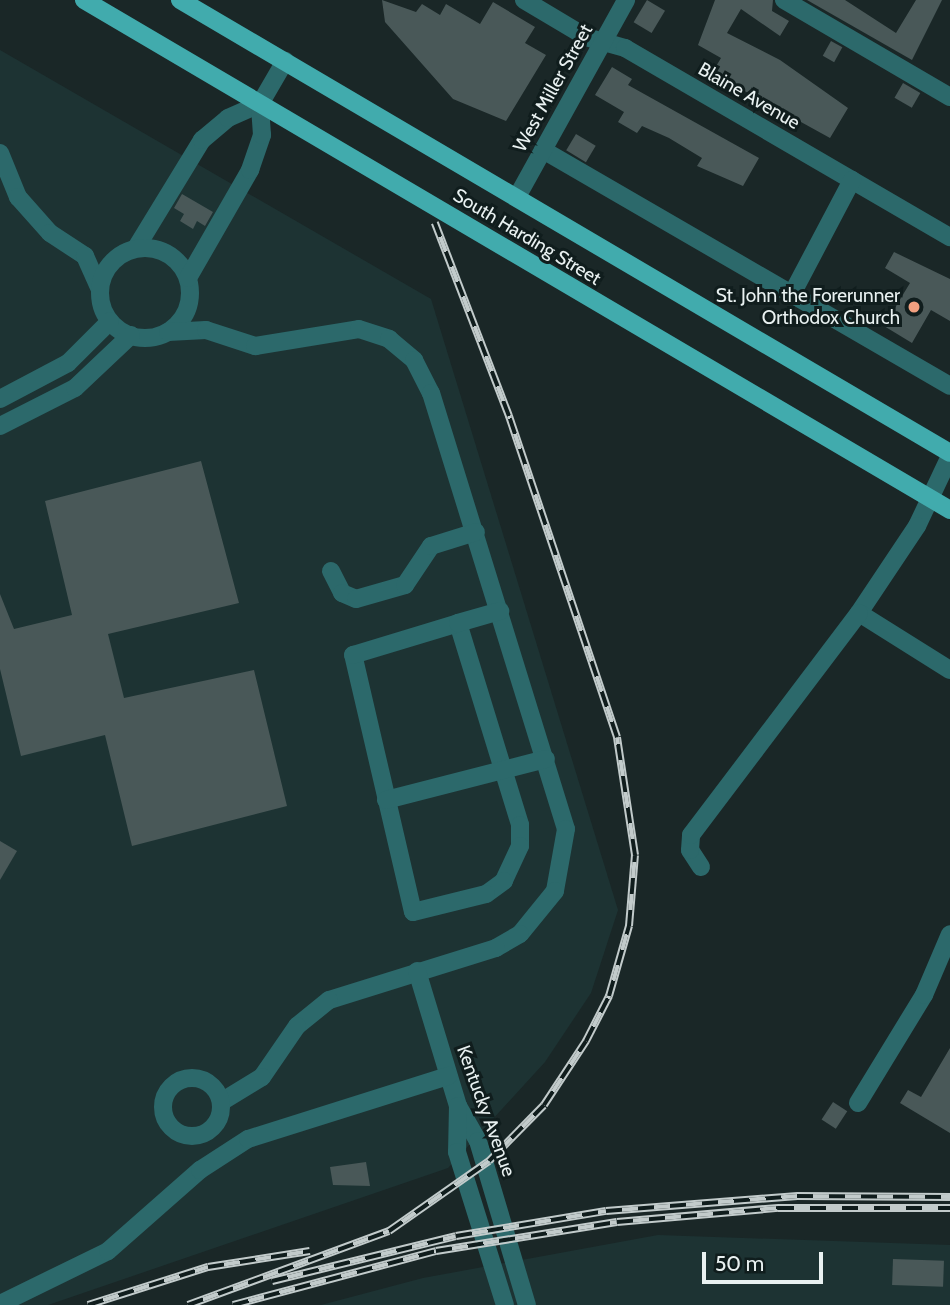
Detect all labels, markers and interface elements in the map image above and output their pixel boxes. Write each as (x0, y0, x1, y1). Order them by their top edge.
street label: West Miller Street (508, 20, 598, 156)
street label: Blaine Avenue (694, 58, 804, 134)
street label: South Harding Street (449, 184, 605, 290)
place label: St. John the Forerunner Orthodox Church (716, 285, 900, 329)
marker: St. John the Forerunner Orthodox Church (906, 299, 922, 315)
street label: Kentucky Avenue (452, 1042, 520, 1180)
scale bar (705, 1238, 826, 1282)
text: 50 m (715, 1251, 764, 1276)

